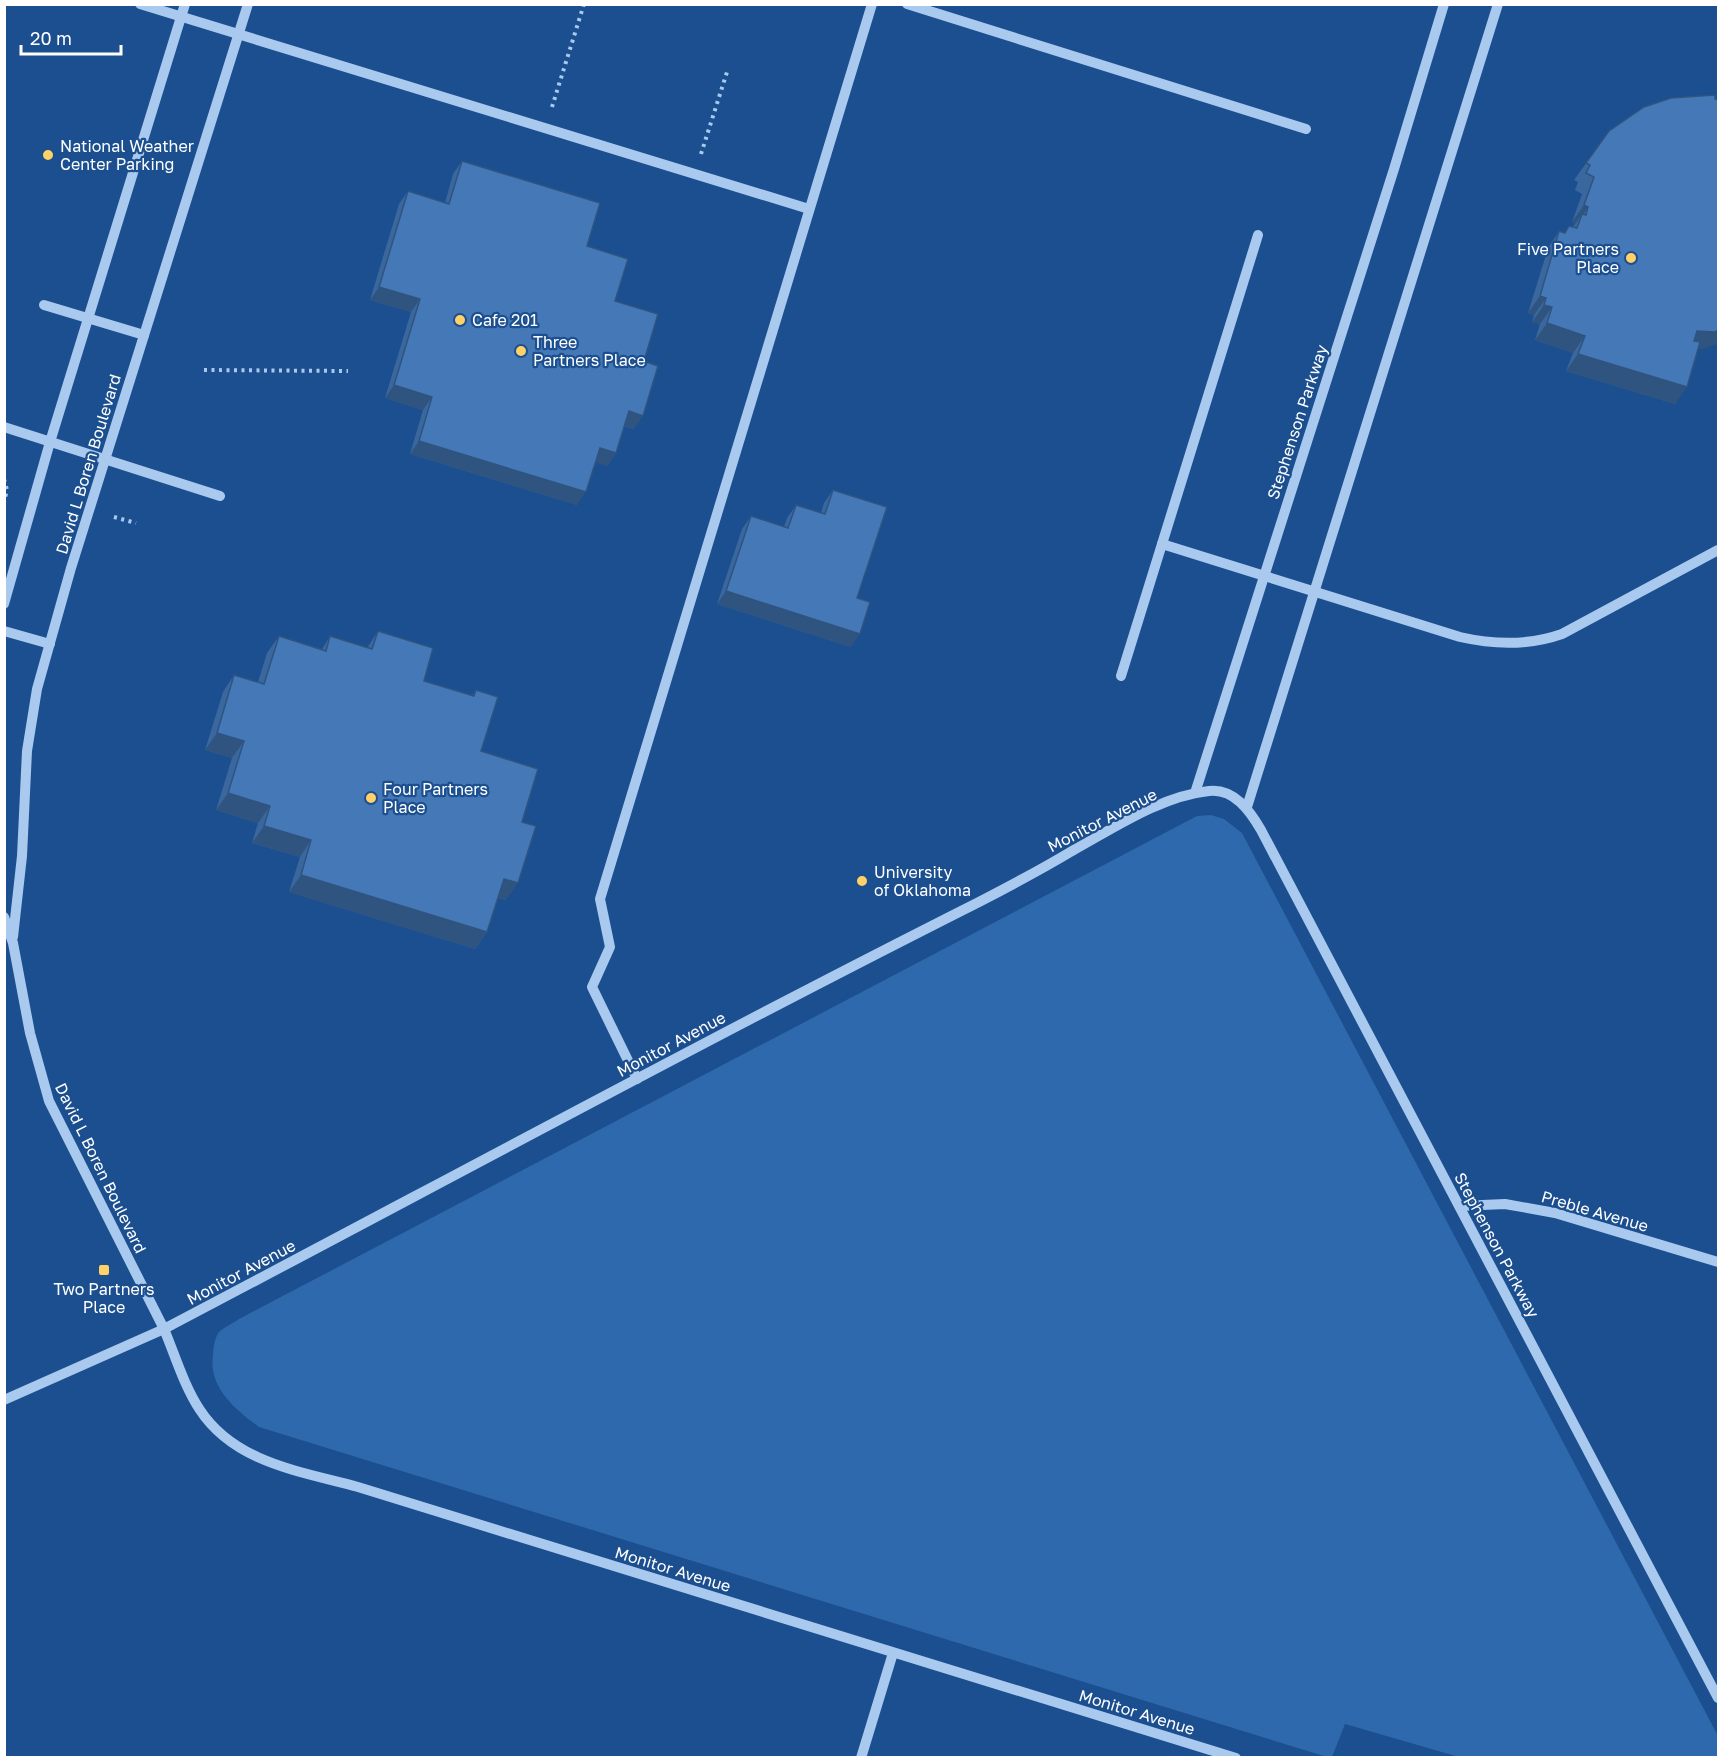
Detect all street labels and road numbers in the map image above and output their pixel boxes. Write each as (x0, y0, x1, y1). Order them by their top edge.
street label: Stephenson Parkway (1263, 342, 1331, 502)
street label: David L Boren Boulevard (51, 372, 125, 556)
street label: Monitor Avenue (1044, 784, 1160, 856)
street label: Monitor Avenue (613, 1007, 729, 1081)
street label: David L Boren Boulevard (51, 1080, 151, 1256)
street label: Stephenson Parkway (1450, 1169, 1544, 1321)
street label: Preble Avenue (1539, 1186, 1651, 1236)
street label: Monitor Avenue (183, 1235, 299, 1309)
street label: Monitor Avenue (613, 1542, 733, 1596)
street label: Monitor Avenue (1077, 1685, 1197, 1739)

